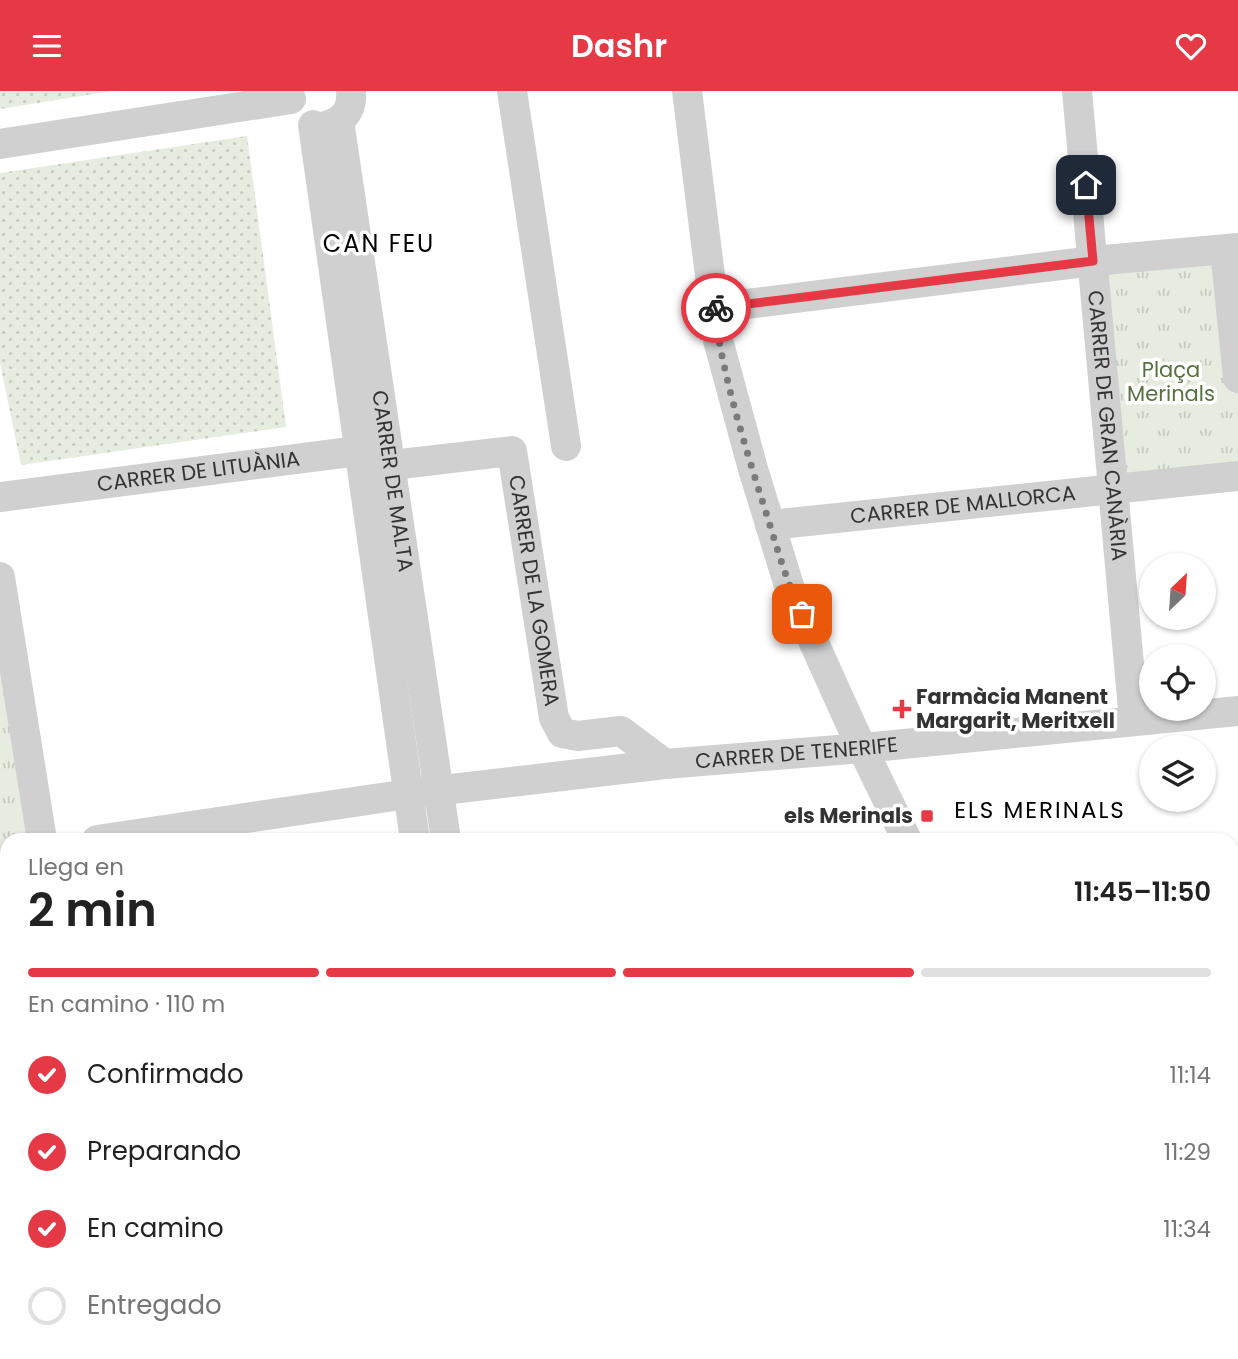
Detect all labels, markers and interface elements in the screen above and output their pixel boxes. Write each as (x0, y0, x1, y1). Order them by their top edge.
text: Dashr (571, 23, 667, 68)
icon: menu (28, 27, 66, 65)
icon: heart (1172, 27, 1210, 65)
pin (1056, 155, 1116, 215)
icon: home (1067, 166, 1105, 204)
district label: CAN FEU (323, 227, 435, 260)
courier (681, 273, 751, 343)
icon: bike (697, 289, 735, 327)
street label: CARRER DE GRAN CANÀRIA (1081, 289, 1135, 562)
park label: Plaça Merinals (1127, 355, 1215, 408)
street label: CARRER DE MALTA (365, 388, 421, 574)
street label: CARRER DE LITUÀNIA (95, 444, 302, 498)
street label: CARRER DE LA GOMERA (502, 473, 567, 708)
street label: CARRER DE MALLORCA (849, 478, 1077, 531)
north arrow (1139, 553, 1216, 630)
map controls (1139, 553, 1216, 812)
pin (772, 584, 832, 644)
icon: bag (783, 595, 821, 633)
button: locate (1139, 644, 1216, 721)
place label: Farmàcia Manent Margarit, Meritxell (916, 682, 1115, 735)
marker: Farmàcia Manent Margarit, Meritxell (894, 701, 910, 717)
street label: CARRER DE TENERIFE (694, 730, 899, 776)
button: layers (1139, 735, 1216, 812)
district label: ELS MERINALS (954, 794, 1126, 826)
place label: els Merinals (784, 801, 913, 830)
marker: els Merinals (919, 808, 935, 824)
text: Llega en (28, 851, 124, 883)
text: 11:45–11:50 (1074, 874, 1211, 910)
text: 2 min (28, 878, 157, 942)
text: En camino · 110 m (28, 988, 225, 1020)
icon: check (28, 1056, 66, 1094)
text: Confirmado (87, 1056, 244, 1092)
text: 11:14 (1170, 1059, 1211, 1091)
icon: check (28, 1133, 66, 1171)
text: Preparando (87, 1133, 241, 1169)
text: 11:29 (1164, 1136, 1211, 1168)
icon: check (28, 1210, 66, 1248)
text: En camino (87, 1210, 224, 1246)
text: 11:34 (1163, 1213, 1211, 1245)
text: Entregado (87, 1287, 222, 1323)

